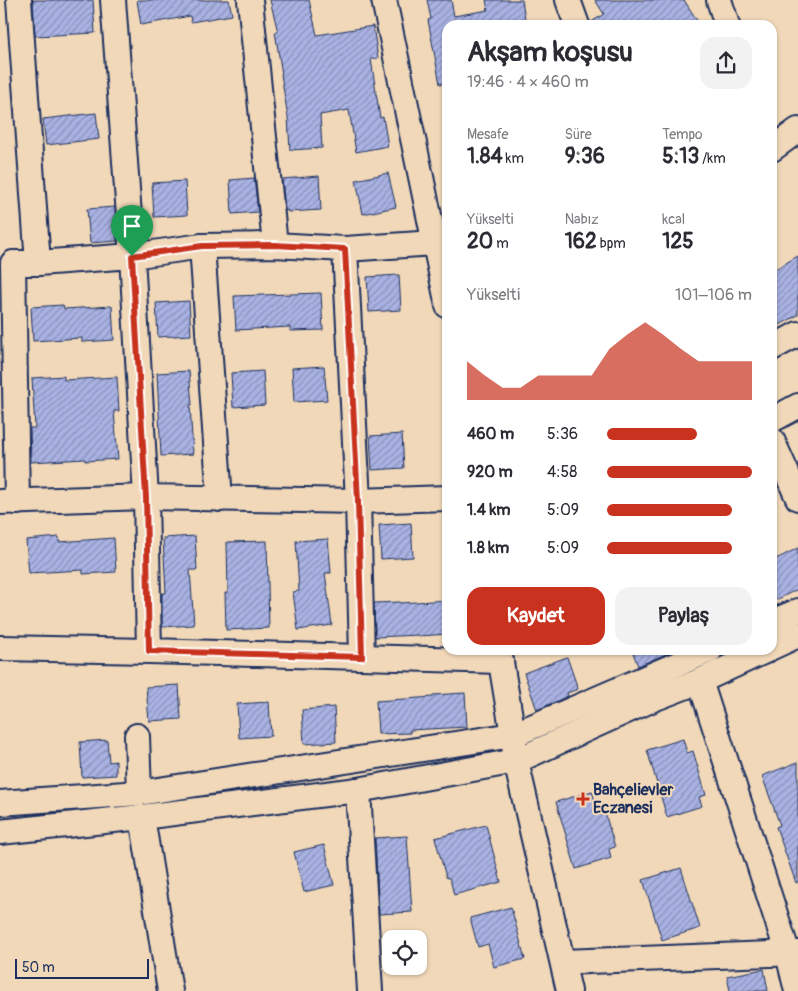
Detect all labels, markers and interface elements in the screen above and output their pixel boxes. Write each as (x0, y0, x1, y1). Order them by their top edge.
text: Akşam koşusu (467, 35, 633, 70)
button: share (700, 37, 752, 89)
text: 19:46 · 4 × 460 m (467, 72, 589, 92)
text: Mesafe (467, 126, 509, 143)
text: Süre (565, 126, 592, 143)
text: Tempo (662, 126, 703, 143)
text: 1.84 (467, 143, 503, 170)
text: 9:36 (565, 143, 605, 170)
text: 5:13 (662, 143, 699, 170)
text: km (503, 150, 524, 167)
text: /km (699, 150, 726, 167)
pin (111, 205, 153, 256)
text: Yükselti (467, 211, 514, 228)
text: Nabız (565, 211, 599, 228)
text: kcal (662, 211, 685, 228)
icon: arrive (118, 212, 146, 240)
text: 20 (467, 228, 493, 255)
text: 162 (565, 228, 597, 255)
text: 125 (662, 228, 694, 255)
text: m (493, 235, 509, 252)
text: bpm (597, 235, 626, 252)
text: Yükselti (467, 285, 520, 305)
text: 101–106 m (675, 285, 752, 305)
text: 460 m (467, 424, 514, 444)
text: 5:36 (547, 424, 578, 444)
text: 920 m (467, 462, 513, 482)
text: 4:58 (547, 462, 577, 482)
text: 1.4 km (467, 500, 510, 520)
text: 5:09 (547, 500, 579, 520)
text: 1.8 km (467, 538, 509, 558)
text: 5:09 (547, 538, 579, 558)
button: Kaydet (467, 587, 605, 645)
button: Paylaş (615, 587, 752, 645)
place label: Bahçelievler Eczanesi (593, 780, 673, 818)
marker: Bahçelievler Eczanesi (577, 793, 589, 805)
map controls (382, 930, 427, 975)
button: locate (382, 930, 427, 975)
scale bar (15, 956, 149, 979)
text: 50 m (22, 959, 55, 976)

